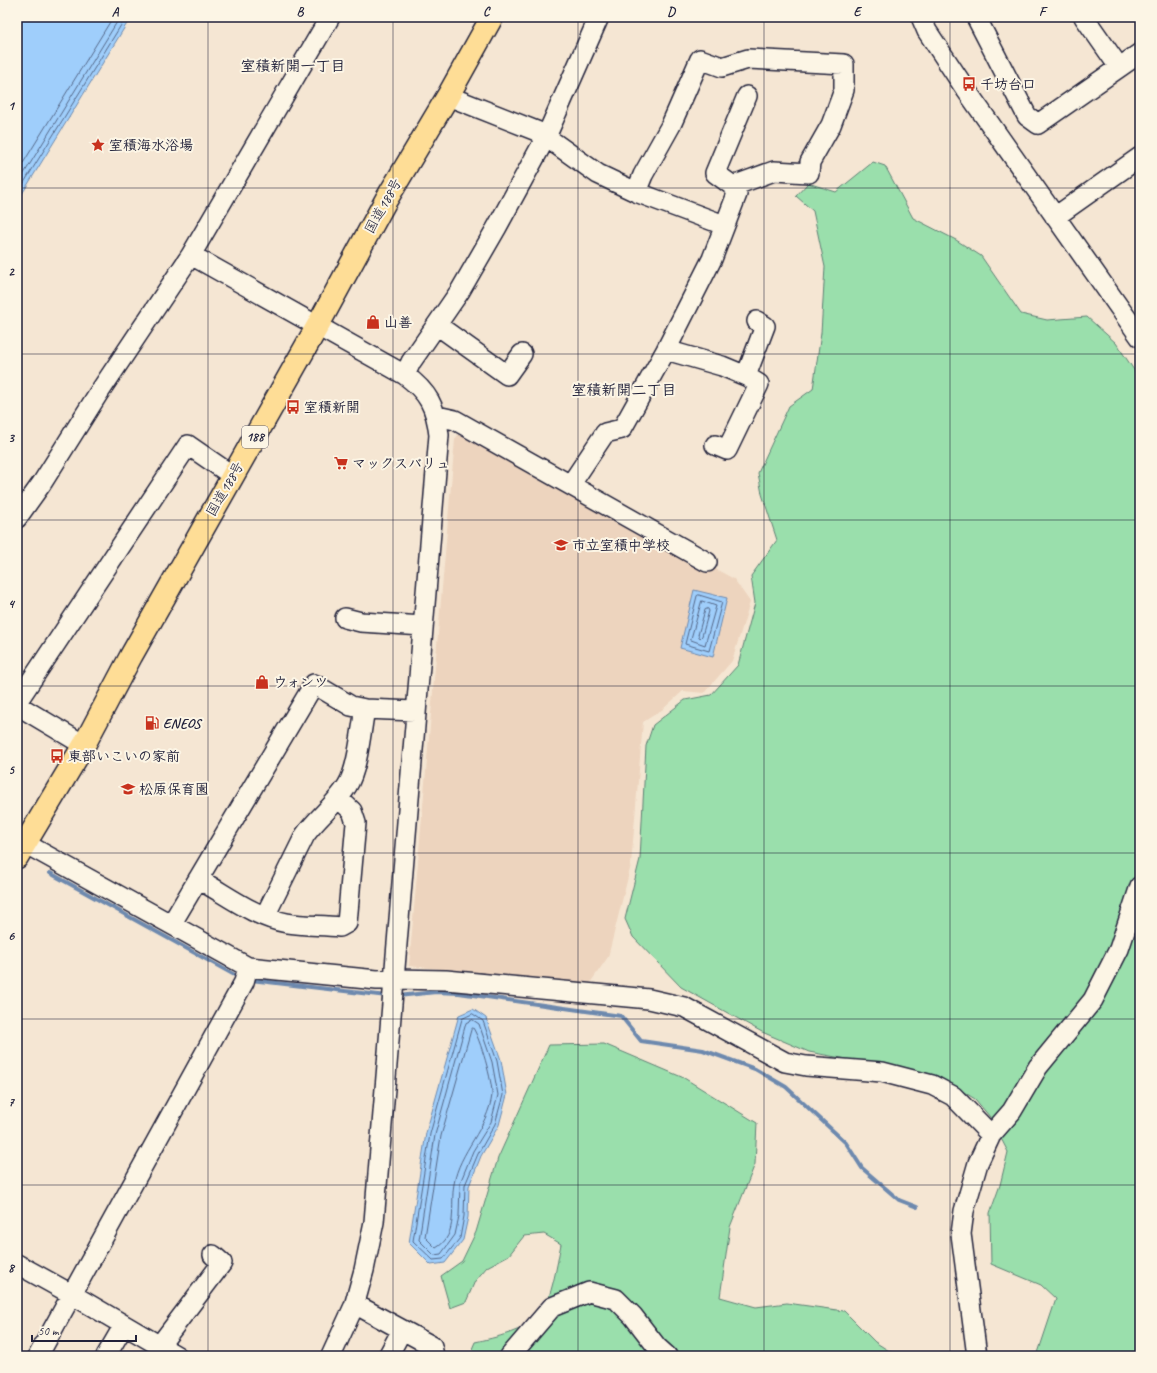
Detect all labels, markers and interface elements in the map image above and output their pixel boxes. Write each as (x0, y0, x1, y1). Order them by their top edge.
text: A (112, 4, 120, 20)
text: B (297, 4, 305, 20)
text: C (483, 4, 491, 20)
text: D (667, 4, 676, 20)
text: E (854, 4, 863, 20)
text: F (1039, 4, 1048, 20)
district label: 室積新開一丁目 (240, 57, 346, 76)
bus stop icon: 千坊台口 (961, 76, 977, 92)
place label: 千坊台口 (980, 76, 1036, 93)
text: 1 (8, 98, 16, 114)
place icon: 室積海水浴場 (90, 137, 106, 153)
place label: 室積海水浴場 (109, 137, 193, 154)
street label: 国道188号 (361, 175, 405, 237)
text: 2 (8, 264, 15, 280)
shop icon: 山善 (365, 314, 381, 330)
place label: 山善 (384, 314, 412, 331)
district label: 室積新開二丁目 (571, 381, 677, 400)
bus stop icon: 室積新開 (285, 399, 301, 415)
place label: 室積新開 (304, 399, 360, 416)
road number: 188 (242, 426, 268, 448)
text: 3 (8, 430, 15, 446)
supermarket icon: マックスバリュ (333, 455, 349, 471)
place label: マックスバリュ (352, 455, 450, 472)
street label: 国道188号 (202, 458, 248, 520)
school or university icon: 市立室積中学校 (553, 537, 569, 553)
place label: 市立室積中学校 (572, 537, 670, 554)
text: 4 (8, 596, 16, 612)
shop icon: ウォンツ (254, 674, 270, 690)
place label: ウォンツ (273, 674, 328, 691)
fuel station icon: ENEOS (144, 715, 160, 731)
place label: ENEOS (163, 715, 203, 732)
bus stop icon: 東部いこいの家前 (49, 748, 65, 764)
place label: 東部いこいの家前 (68, 748, 180, 765)
text: 5 (8, 762, 15, 778)
school or university icon: 松原保育園 (120, 781, 136, 797)
place label: 松原保育園 (139, 781, 209, 798)
text: 6 (8, 928, 15, 944)
text: 7 (8, 1094, 15, 1110)
text: 8 (8, 1260, 16, 1276)
scale bar (32, 1317, 136, 1343)
text: 50 m (38, 1323, 60, 1339)

